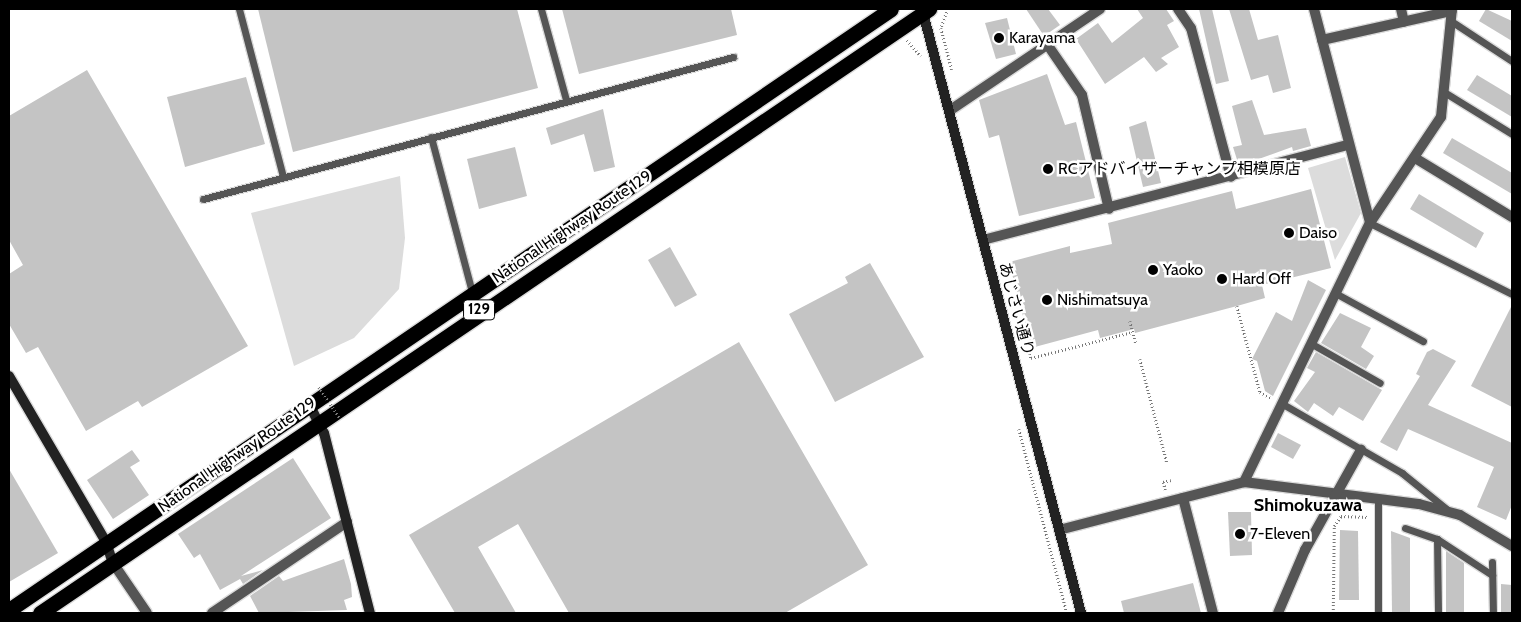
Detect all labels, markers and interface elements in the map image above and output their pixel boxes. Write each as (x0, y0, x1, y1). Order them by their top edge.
place label: Karayama (1009, 28, 1075, 48)
marker: Karayama (993, 32, 1005, 44)
place label: RCアドバイザーチャンプ相模原店 (1058, 159, 1302, 179)
marker: RCアドバイザーチャンプ相模原店 (1042, 163, 1054, 175)
street label: National Highway Route 129 (489, 166, 655, 288)
place label: Daiso (1299, 223, 1337, 243)
marker: Daiso (1283, 227, 1295, 239)
street label: あじさい通り (994, 260, 1038, 358)
place label: Yaoko (1163, 260, 1203, 280)
marker: Yaoko (1147, 264, 1159, 276)
place label: Hard Off (1232, 269, 1291, 289)
marker: Hard Off (1216, 273, 1228, 285)
place label: Nishimatsuya (1057, 290, 1148, 310)
marker: Nishimatsuya (1041, 294, 1053, 306)
road number: 129 (463, 298, 495, 322)
street label: National Highway Route 129 (154, 393, 320, 517)
district label: Shimokuzawa (1254, 494, 1362, 516)
place label: 7-Eleven (1250, 524, 1310, 544)
marker: 7-Eleven (1234, 528, 1246, 540)

